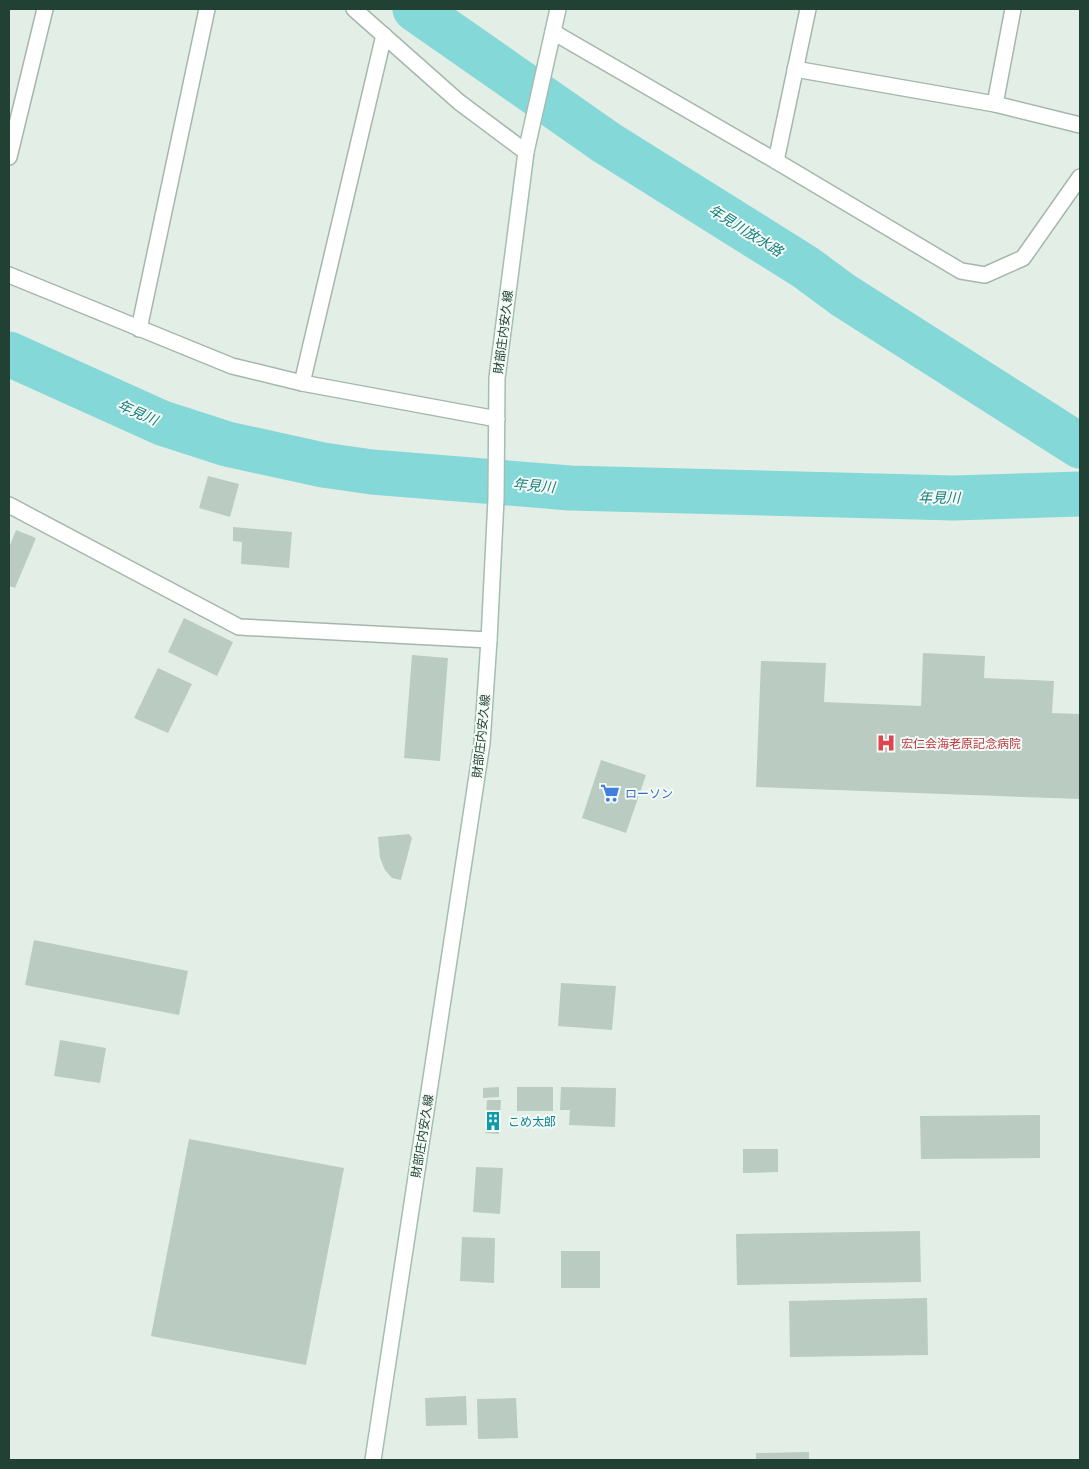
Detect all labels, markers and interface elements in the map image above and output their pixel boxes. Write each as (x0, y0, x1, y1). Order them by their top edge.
water label: 年見川放水路 (705, 200, 788, 261)
street label: 財部庄内安久線 (489, 289, 517, 375)
water label: 年見川 (115, 395, 163, 430)
water label: 年見川 (512, 474, 558, 496)
water label: 年見川 (918, 487, 962, 507)
street label: 財部庄内安久線 (468, 693, 494, 779)
hospital icon: 宏仁会海老原記念病院 (875, 732, 897, 754)
place label: 宏仁会海老原記念病院 (901, 735, 1021, 752)
supermarket icon: ローソン (599, 782, 621, 804)
place label: ローソン (625, 785, 673, 802)
street label: 財部庄内安久線 (407, 1093, 437, 1179)
building icon: こめ太郎 (482, 1110, 504, 1132)
place label: こめ太郎 (508, 1113, 556, 1130)

